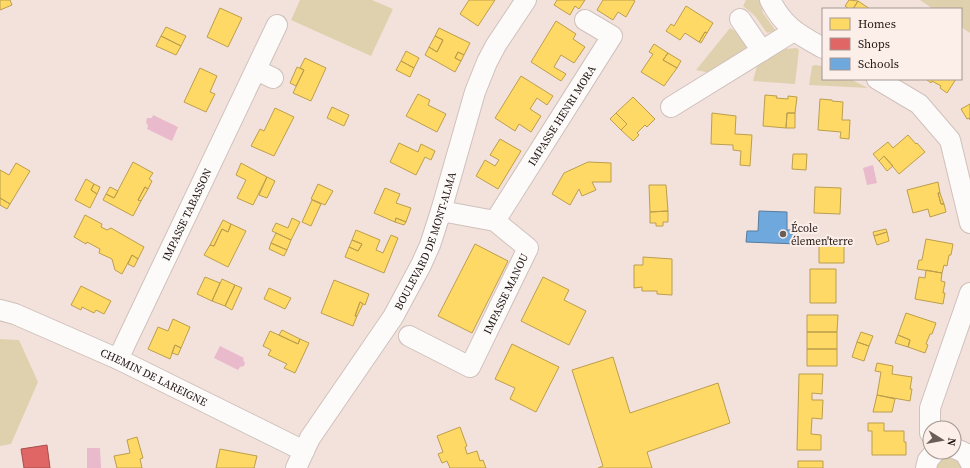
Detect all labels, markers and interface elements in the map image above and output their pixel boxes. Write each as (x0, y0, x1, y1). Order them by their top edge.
legend (822, 8, 962, 80)
text: Homes (858, 16, 896, 32)
text: Shops (858, 36, 890, 52)
text: Schools (858, 56, 899, 72)
street label: IMPASSE HENRI MORA (525, 62, 600, 169)
street label: IMPASSE TABASSON (159, 166, 216, 264)
street label: BOULEVARD DE MONT-ALMA (391, 169, 460, 313)
place label: École élemen'terre (791, 221, 853, 249)
marker: École élemen'terre (778, 229, 788, 239)
street label: IMPASSE MANOU (480, 251, 532, 337)
street label: CHEMIN DE LAREIGNE (98, 345, 210, 410)
north arrow (922, 420, 962, 460)
text: N (943, 436, 959, 447)

